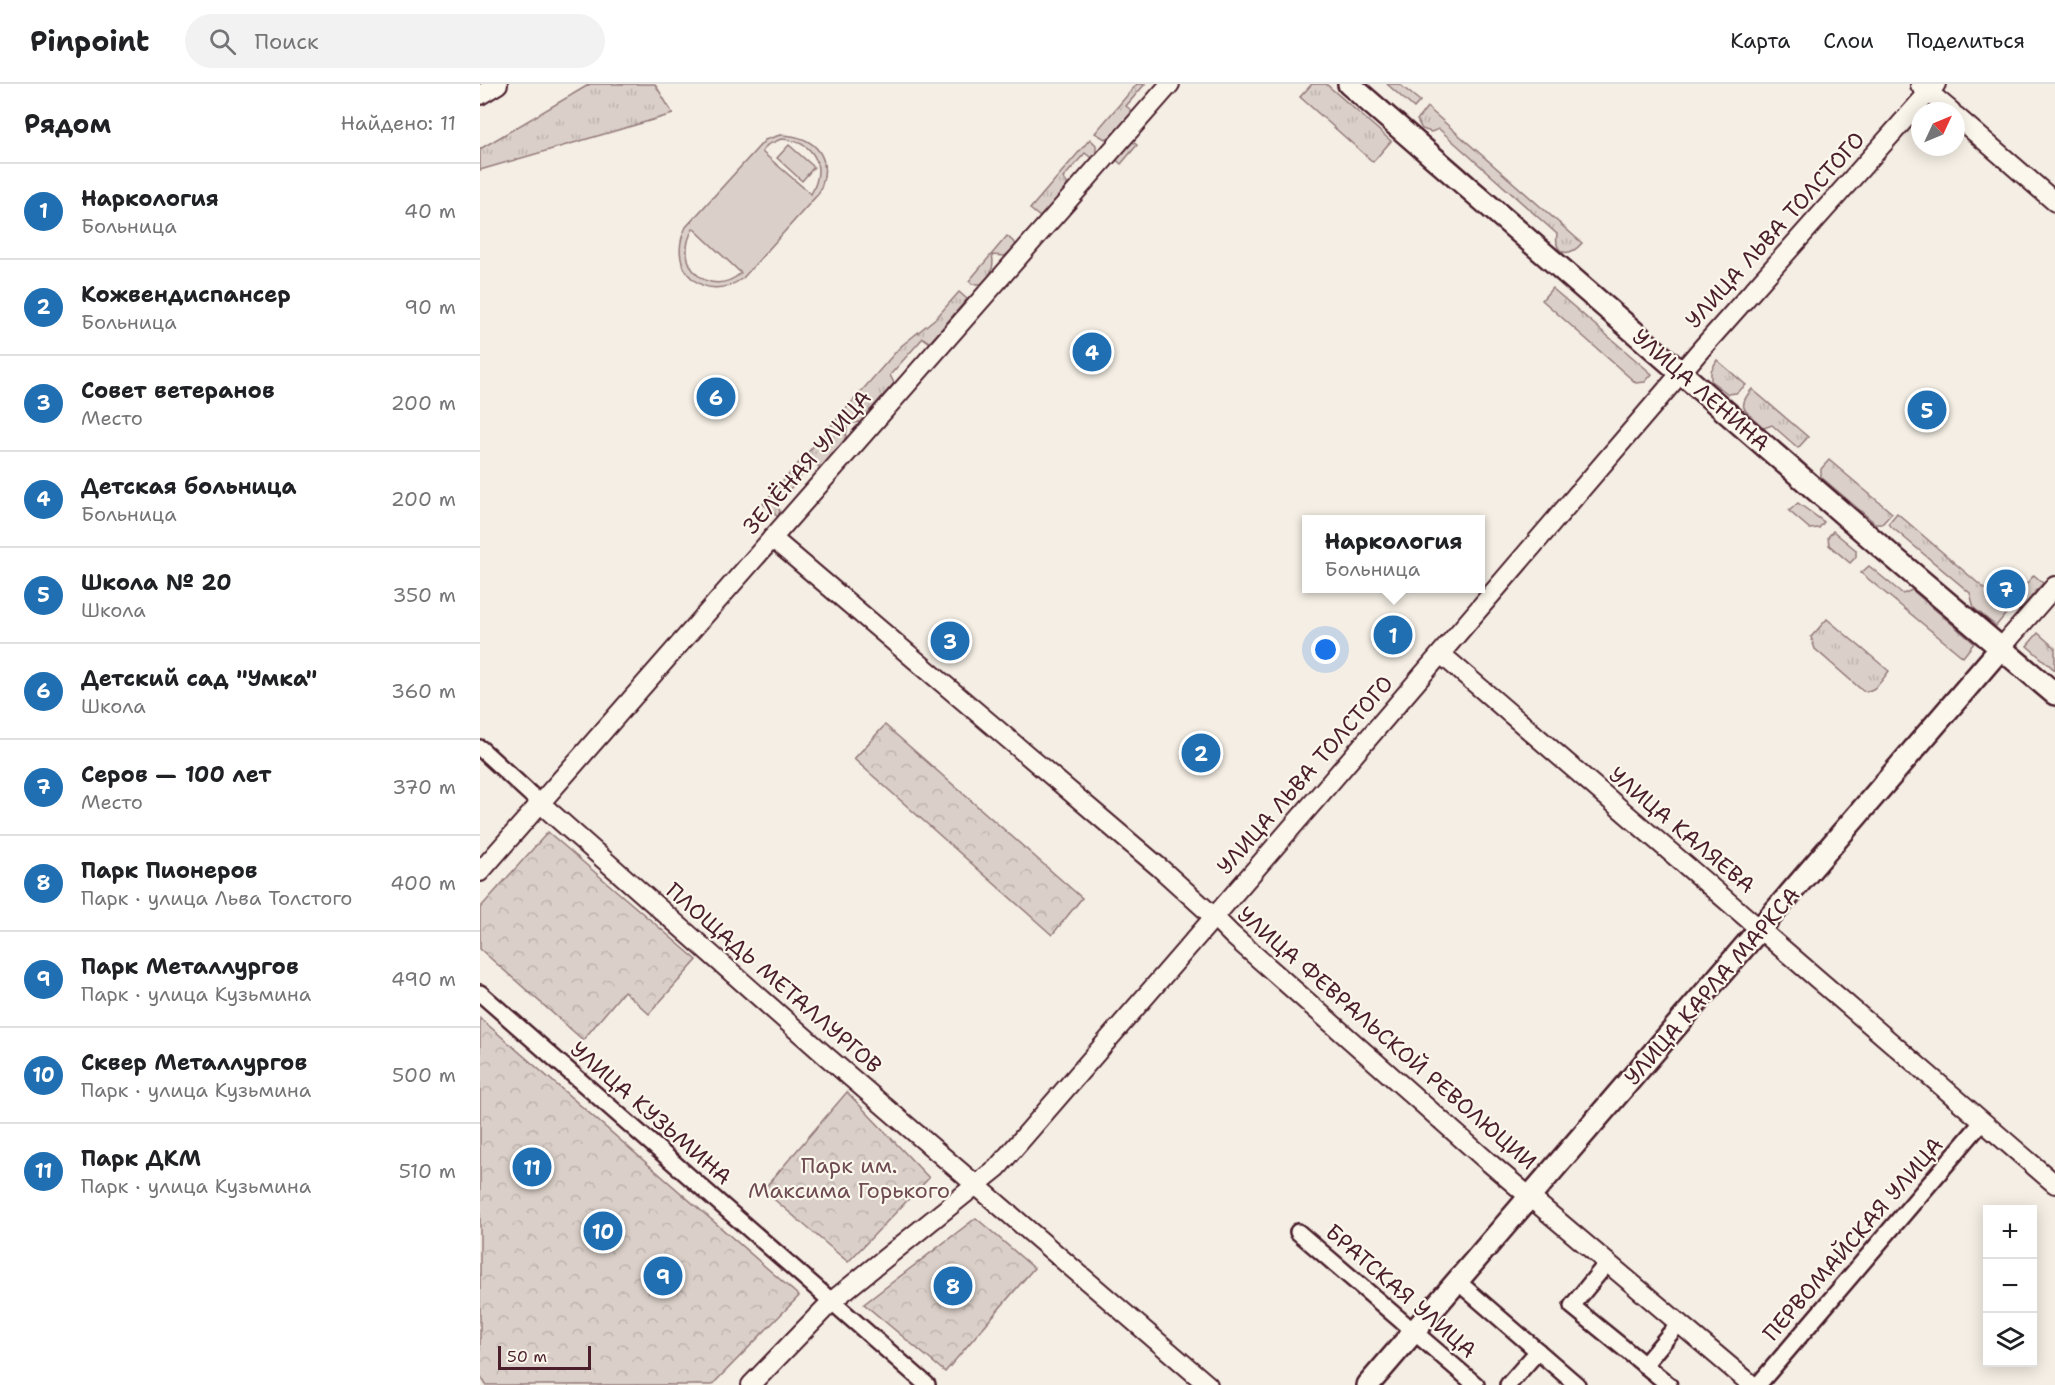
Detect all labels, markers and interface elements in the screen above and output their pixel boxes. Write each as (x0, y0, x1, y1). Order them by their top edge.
search box (185, 14, 605, 68)
text: Pinpoint (30, 22, 149, 60)
icon: search (206, 25, 239, 58)
text: Поиск (254, 27, 319, 56)
text: Карта (1730, 27, 1790, 55)
text: Слои (1823, 27, 1874, 55)
text: Поделиться (1907, 27, 2025, 55)
north arrow (1911, 102, 1965, 156)
text: Рядом (24, 106, 111, 141)
text: Найдено: 11 (341, 110, 456, 136)
street label: УЛИЦА ЛЬВА ТОЛСТОГО (1679, 126, 1871, 334)
text: Наркология (81, 184, 219, 213)
text: 1 (39, 198, 48, 224)
text: 40 m (404, 198, 456, 224)
text: Больница (81, 213, 177, 239)
text: Кожвендиспансер (81, 280, 291, 309)
text: 2 (37, 294, 51, 320)
text: 90 m (404, 294, 456, 320)
text: Больница (81, 309, 177, 335)
street label: УЛИЦА ЛЕНИНА (1626, 322, 1776, 458)
pin: 4 (1072, 330, 1112, 374)
pin: 6 (696, 374, 736, 420)
text: Совет ветеранов (81, 376, 274, 405)
street label: ЗЕЛЁНАЯ УЛИЦА (736, 384, 878, 540)
pin: 5 (1908, 388, 1946, 432)
text: 3 (37, 390, 51, 416)
text: 200 m (391, 390, 456, 416)
text: Место (81, 405, 143, 431)
text: Детская больница (81, 472, 297, 501)
text: 4 (37, 486, 51, 512)
text: 200 m (391, 486, 456, 512)
text: Больница (81, 501, 177, 527)
popup (1302, 515, 1485, 593)
text: Наркология (1325, 527, 1462, 556)
text: Больница (1325, 556, 1420, 582)
pin: 7 (1986, 566, 2026, 612)
text: Школа № 20 (81, 568, 232, 597)
text: 5 (37, 582, 50, 608)
text: 350 m (392, 582, 456, 608)
text: Школа (81, 597, 146, 623)
pin: 1 (1374, 612, 1412, 658)
pin: 3 (930, 618, 970, 664)
your location (1311, 635, 1340, 664)
text: Детский сад "Умка" (81, 664, 317, 693)
street label: УЛИЦА ЛЬВА ТОЛСТОГО (1210, 669, 1400, 881)
text: 6 (37, 678, 51, 704)
text: 360 m (391, 678, 456, 704)
text: Школа (81, 693, 146, 719)
pin: 2 (1182, 730, 1220, 776)
text: Серов — 100 лет (81, 760, 271, 789)
street label: УЛИЦА КАЛЯЕВА (1603, 760, 1761, 900)
text: 7 (37, 774, 51, 800)
text: 370 m (392, 774, 456, 800)
text: Место (81, 789, 143, 815)
text: Парк Пионеров (81, 856, 257, 885)
text: 8 (37, 870, 51, 896)
text: 400 m (390, 870, 456, 896)
street label: ПЛОЩАДЬ МЕТАЛЛУРГОВ (660, 876, 888, 1080)
street label: УЛИЦА КАРЛА МАРКСА (1618, 881, 1806, 1091)
text: Парк · улица Льва Толстого (81, 885, 352, 911)
street label: УЛИЦА ФЕВРАЛЬСКОЙ РЕВОЛЮЦИИ (1231, 900, 1543, 1176)
text: Парк Металлургов (81, 952, 298, 981)
text: 9 (37, 966, 51, 992)
text: 490 m (391, 966, 456, 992)
text: Парк · улица Кузьмина (81, 981, 311, 1007)
street label: УЛИЦА КУЗЬМИНА (564, 1035, 738, 1191)
text: Сквер Металлургов (81, 1048, 307, 1077)
text: 10 (32, 1062, 55, 1088)
text: 500 m (392, 1062, 456, 1088)
text: Парк · улица Кузьмина (81, 1077, 311, 1103)
street label: ПЕРВОМАЙСКАЯ УЛИЦА (1756, 1131, 1950, 1347)
text: Парк ДКМ (81, 1144, 201, 1173)
pin: 11 (512, 1144, 552, 1190)
park label: Парк им. Максима Горького (748, 1151, 950, 1205)
text: 11 (35, 1158, 52, 1184)
text: 510 m (399, 1158, 456, 1184)
text: Парк · улица Кузьмина (81, 1173, 311, 1199)
map controls (1983, 1205, 2037, 1367)
button: + (1983, 1205, 2037, 1259)
pin: 10 (584, 1208, 622, 1254)
street label: БРАТСКАЯ УЛИЦА (1319, 1217, 1483, 1365)
pin: 9 (644, 1254, 682, 1298)
button: − (1983, 1259, 2037, 1313)
pin: 8 (934, 1264, 972, 1308)
button: layers (1983, 1313, 2037, 1367)
scale bar (498, 1343, 591, 1370)
text: 50 m (507, 1346, 547, 1367)

